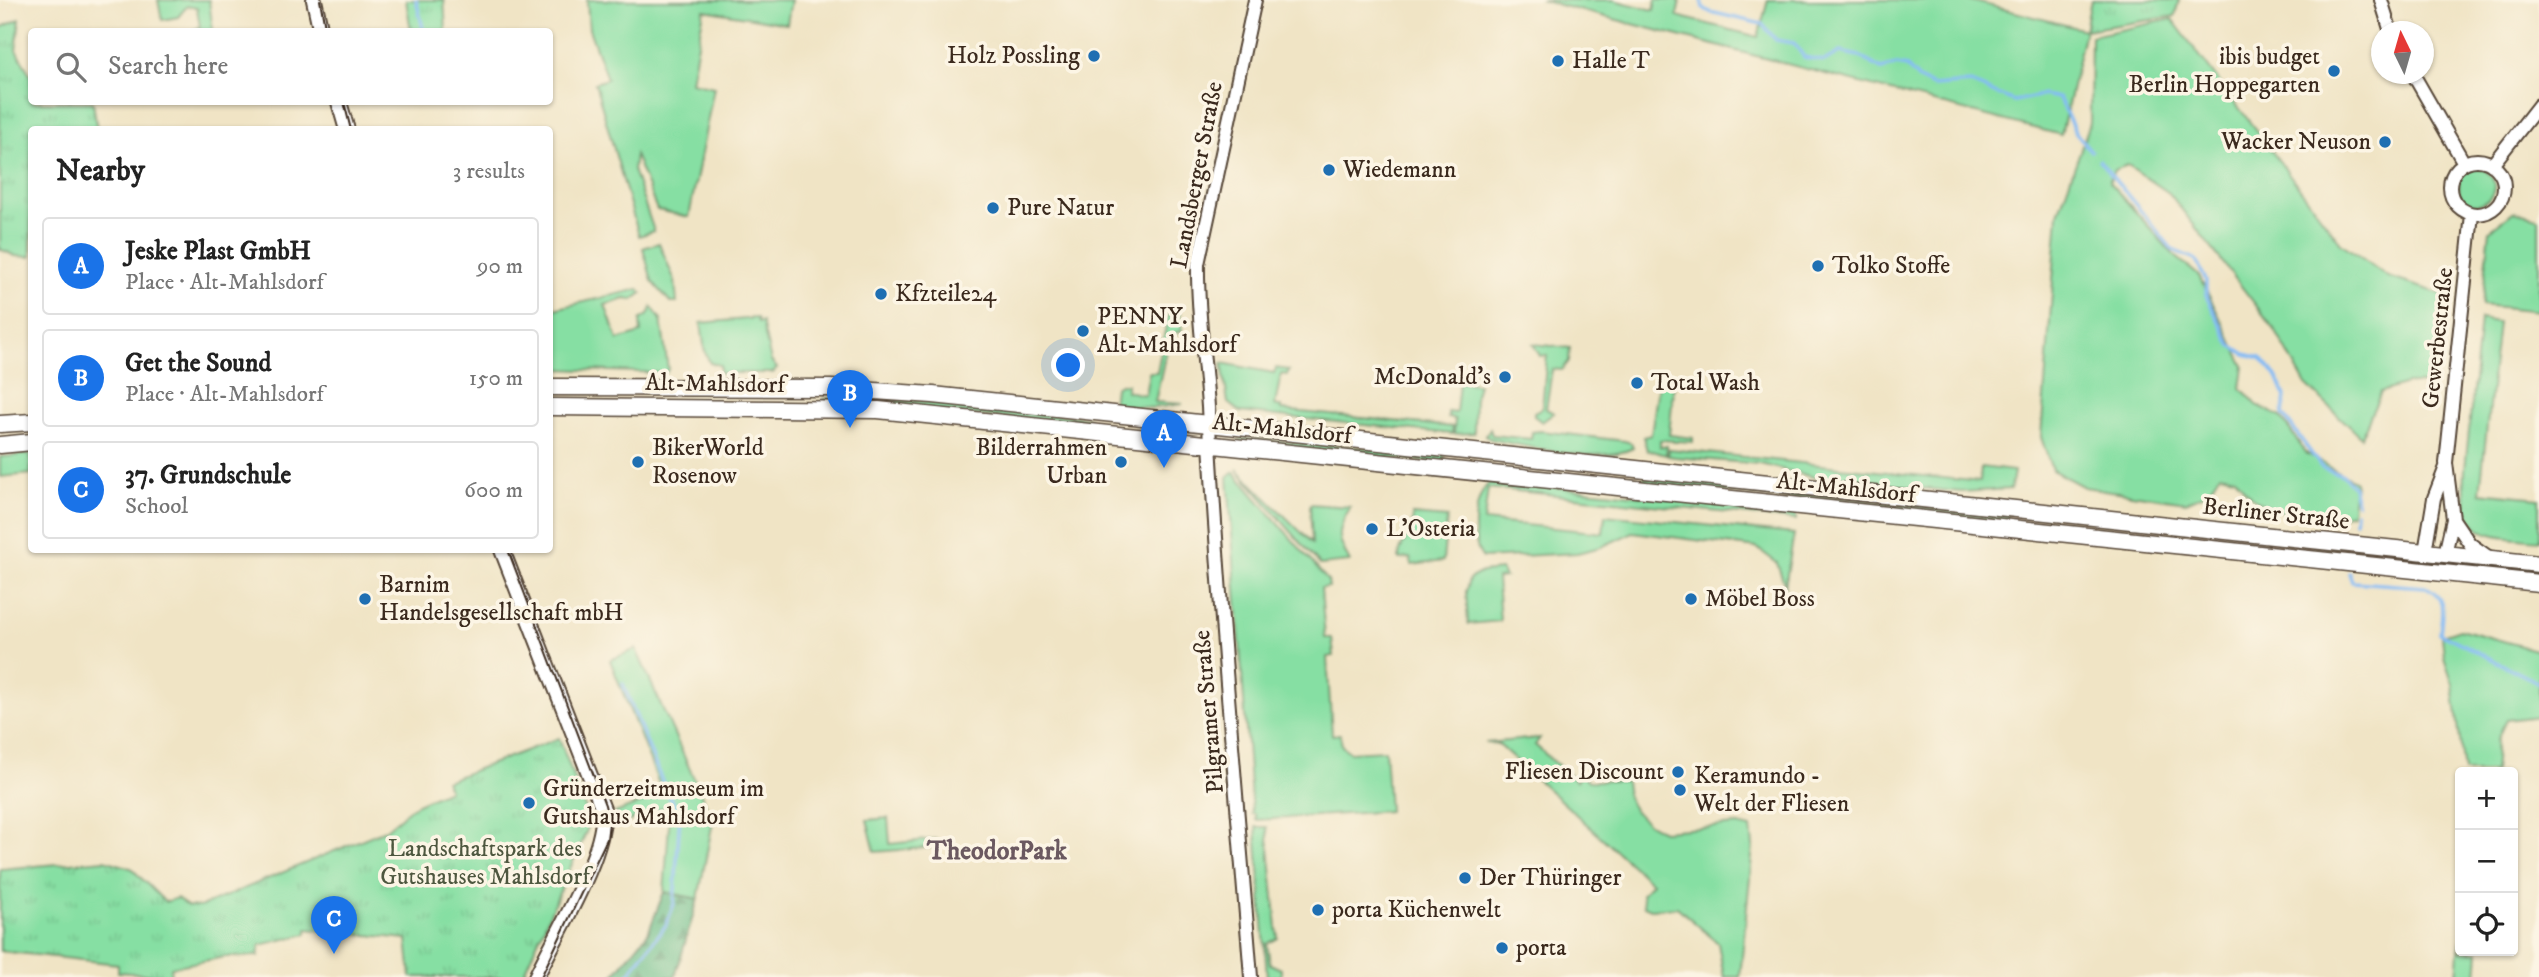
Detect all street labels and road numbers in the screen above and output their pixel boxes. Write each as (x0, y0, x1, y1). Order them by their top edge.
street label: Landsberger Straße (1164, 79, 1230, 271)
street label: Gewerbestraße (2416, 266, 2460, 410)
street label: Alt-Mahlsdorf (645, 368, 789, 400)
street label: Alt-Mahlsdorf (1211, 407, 1356, 452)
street label: Alt-Mahlsdorf (1775, 466, 1920, 511)
street label: Berliner Straße (2201, 491, 2351, 537)
street label: Pilgramer Straße (1187, 629, 1231, 795)

